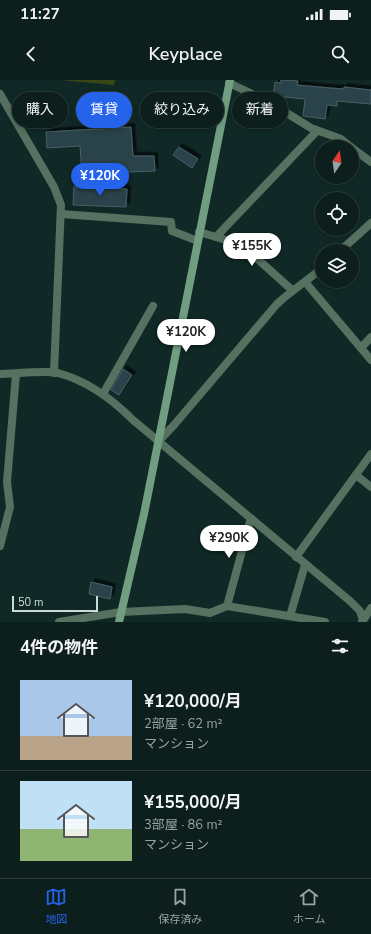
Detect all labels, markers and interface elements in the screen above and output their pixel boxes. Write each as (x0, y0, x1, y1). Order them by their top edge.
text: 11:27 (20, 4, 60, 24)
text: Keyplace (149, 42, 222, 66)
icon: back (20, 43, 42, 65)
icon: search (329, 43, 351, 65)
chip: 購入 (12, 92, 68, 128)
chip: 賃貸 (76, 92, 132, 128)
chip: 絞り込み (140, 92, 224, 128)
chip: 新着 (232, 92, 288, 128)
north arrow (315, 140, 359, 184)
map controls (315, 140, 359, 288)
pin: ¥120K (72, 163, 128, 197)
text: ¥120K (80, 167, 120, 185)
button: locate (315, 192, 359, 236)
pin: ¥155K (224, 233, 280, 267)
text: ¥155K (232, 237, 272, 255)
button: layers (315, 244, 359, 288)
pin: ¥120K (158, 319, 214, 353)
text: ¥120K (166, 323, 206, 341)
pin: ¥290K (201, 525, 257, 559)
text: ¥290K (209, 529, 249, 547)
scale bar (12, 594, 98, 613)
text: 50 m (18, 595, 43, 610)
icon: filters (329, 635, 351, 657)
text: 4件の物件 (20, 636, 98, 659)
text: ¥120,000/月 (144, 690, 242, 713)
icon: home (52, 696, 100, 744)
text: 2部屋 · 62 m² (144, 715, 222, 733)
text: マンション (144, 735, 209, 753)
text: ¥155,000/月 (144, 791, 242, 814)
icon: home (52, 797, 100, 845)
text: 3部屋 · 86 m² (144, 816, 222, 834)
text: マンション (144, 836, 209, 854)
tab: 地図 (45, 886, 67, 927)
tab: 保存済み (158, 886, 202, 927)
tab: ホーム (293, 886, 326, 927)

